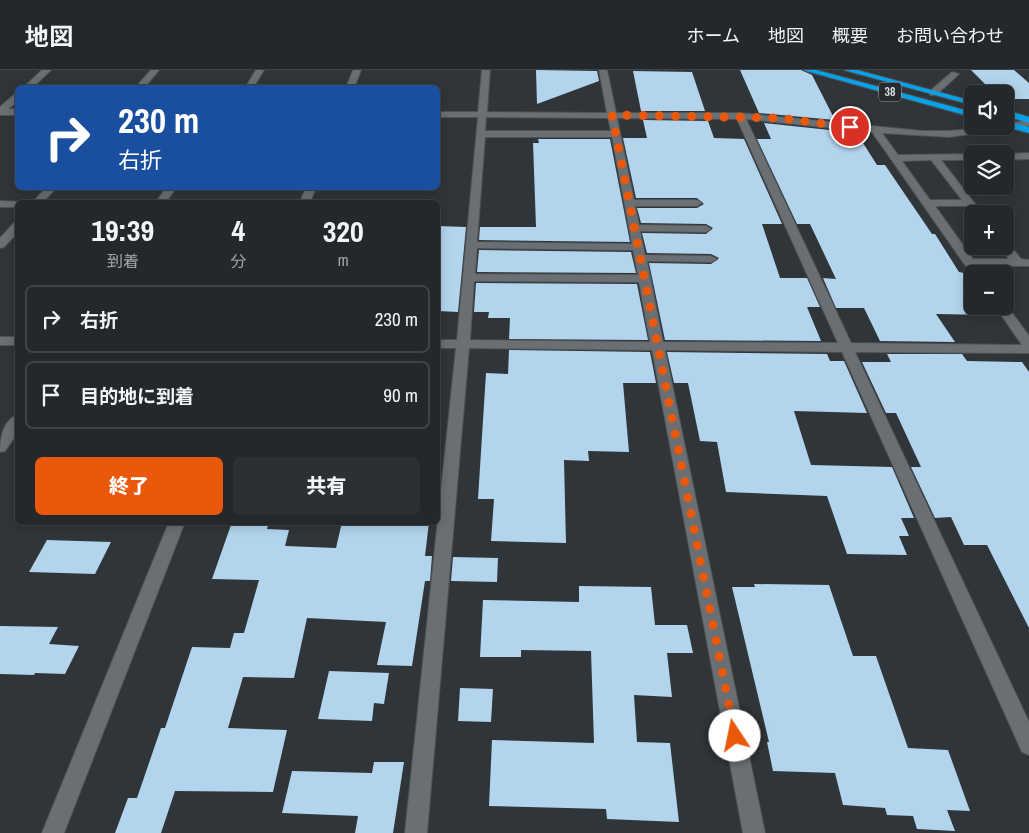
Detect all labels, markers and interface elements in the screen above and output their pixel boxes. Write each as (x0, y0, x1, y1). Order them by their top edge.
text: 地図 (25, 20, 73, 52)
text: ホーム (687, 23, 740, 48)
text: 地図 (768, 23, 804, 48)
text: 概要 (832, 23, 868, 48)
text: お問い合わせ (896, 23, 1004, 48)
road number: 38 (879, 83, 901, 102)
map controls (964, 85, 1014, 315)
button: sound (964, 85, 1014, 135)
text: 230 m (118, 97, 199, 144)
icon: right (35, 105, 100, 170)
pin (829, 106, 871, 148)
icon: arrive (836, 113, 864, 141)
text: 右折 (118, 145, 162, 175)
button: layers (964, 145, 1014, 195)
button: + (964, 205, 1014, 255)
text: 19:39 (91, 210, 154, 250)
text: 4 (232, 210, 245, 250)
text: 320 (323, 211, 364, 251)
text: m (338, 249, 349, 271)
text: 到着 (107, 250, 139, 272)
text: 分 (230, 250, 246, 272)
button: − (964, 265, 1014, 315)
icon: right (37, 305, 65, 333)
text: 230 m (375, 306, 418, 332)
text: 右折 (80, 307, 118, 333)
icon: arrive (37, 381, 65, 409)
text: 90 m (383, 382, 418, 408)
text: 目的地に到着 (80, 383, 194, 409)
button: 終了 (35, 457, 223, 515)
button: 共有 (233, 457, 420, 515)
position arrow (708, 709, 760, 761)

